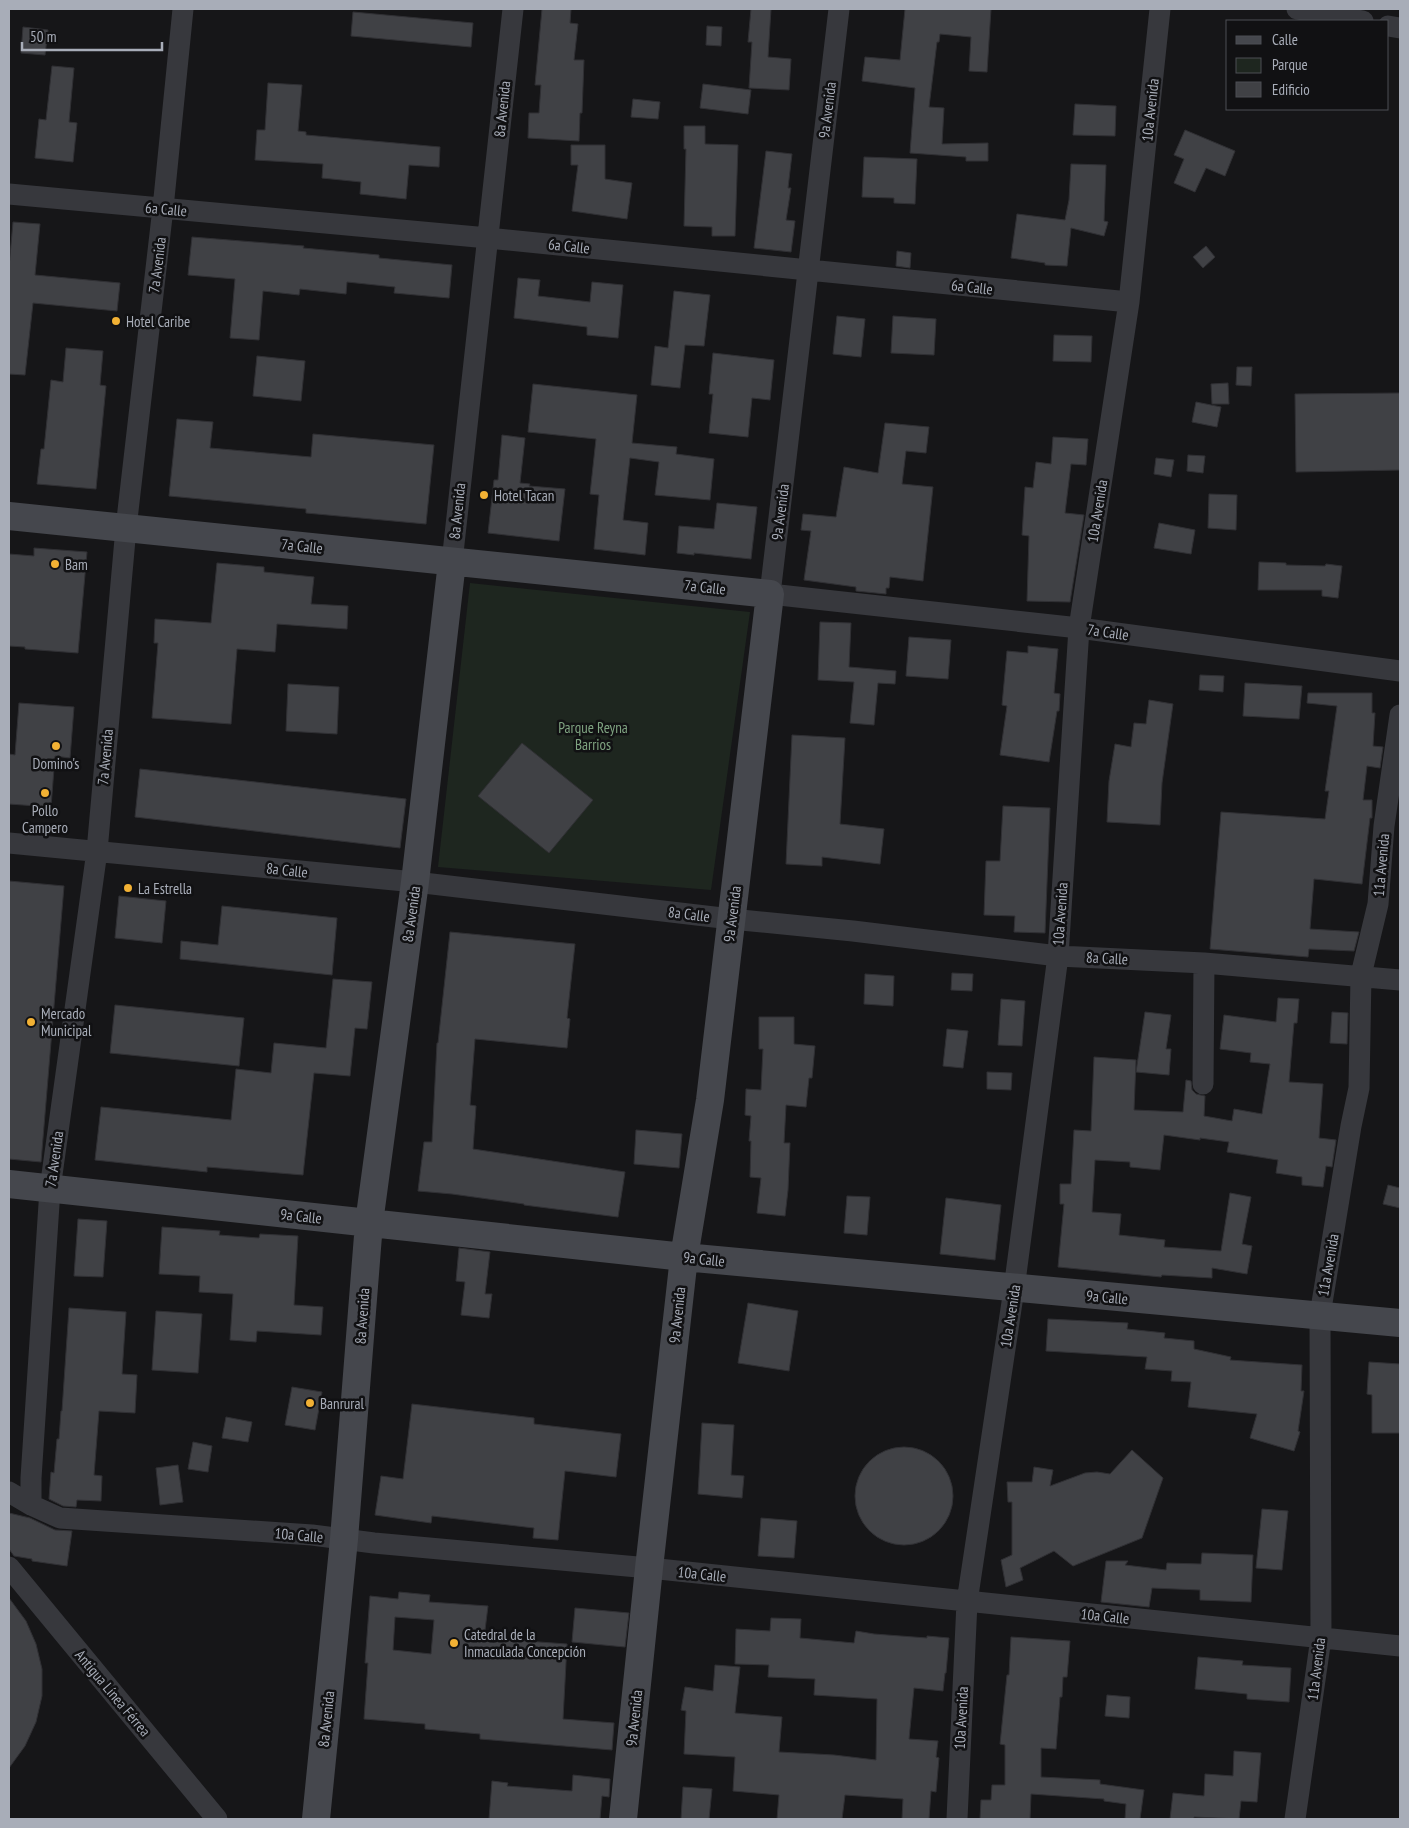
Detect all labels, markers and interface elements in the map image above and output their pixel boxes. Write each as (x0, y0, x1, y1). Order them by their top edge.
scale bar (22, 20, 162, 52)
legend (1226, 20, 1389, 110)
text: 50 m (30, 27, 56, 46)
text: Calle (1272, 30, 1298, 49)
text: Parque (1272, 55, 1308, 74)
street label: 10a Avenida (1137, 78, 1163, 142)
street label: 8a Avenida (490, 80, 514, 138)
text: Edificio (1272, 80, 1310, 99)
street label: 9a Avenida (814, 81, 840, 139)
street label: 6a Calle (144, 198, 188, 220)
street label: 6a Calle (547, 234, 591, 258)
street label: 7a Avenida (144, 236, 170, 294)
street label: 6a Calle (950, 275, 994, 299)
place label: Hotel Caribe (126, 312, 190, 331)
marker: Hotel Caribe (110, 315, 122, 327)
street label: 10a Avenida (1083, 478, 1111, 544)
street label: 8a Avenida (445, 482, 469, 540)
street label: 9a Avenida (767, 483, 793, 541)
place label: Hotel Tacan (494, 486, 554, 505)
marker: Hotel Tacan (478, 489, 490, 501)
street label: 7a Calle (280, 534, 324, 558)
place label: Bam (65, 555, 88, 574)
marker: Bam (49, 558, 61, 570)
street label: 7a Calle (683, 575, 727, 599)
street label: 7a Calle (1086, 620, 1130, 644)
park label: Parque Reyna Barrios (558, 718, 628, 754)
street label: 7a Avenida (93, 728, 117, 786)
marker: Domino's (50, 740, 62, 752)
place label: Domino's (33, 754, 79, 773)
marker: Pollo Campero (39, 787, 51, 799)
place label: Pollo Campero (22, 801, 68, 837)
street label: 11a Avenida (1369, 833, 1393, 897)
street label: 8a Calle (265, 858, 309, 882)
place label: La Estrella (138, 879, 192, 898)
marker: La Estrella (122, 882, 134, 894)
street label: 10a Avenida (1048, 882, 1072, 946)
street label: 8a Avenida (398, 885, 424, 943)
street label: 9a Avenida (719, 885, 745, 943)
street label: 8a Calle (667, 902, 711, 926)
street label: 8a Calle (1086, 947, 1128, 969)
place label: Mercado Municipal (41, 1004, 92, 1040)
marker: Mercado Municipal (25, 1016, 37, 1028)
street label: 7a Avenida (41, 1130, 67, 1188)
street label: 9a Calle (279, 1204, 323, 1228)
street label: 11a Avenida (1313, 1232, 1343, 1298)
street label: 9a Calle (682, 1247, 726, 1271)
street label: 10a Avenida (996, 1283, 1024, 1349)
street label: 9a Avenida (665, 1286, 689, 1344)
street label: 9a Calle (1085, 1286, 1129, 1308)
street label: 8a Avenida (351, 1287, 373, 1345)
place label: Banrural (320, 1394, 364, 1413)
marker: Banrural (304, 1397, 316, 1409)
street label: 10a Calle (274, 1523, 324, 1547)
street label: 10a Calle (677, 1562, 727, 1586)
street label: 10a Calle (1080, 1604, 1130, 1628)
place label: Catedral de la Inmaculada Concepción (464, 1625, 586, 1661)
street label: 11a Avenida (1303, 1636, 1329, 1702)
marker: Catedral de la Inmaculada Concepción (448, 1637, 460, 1649)
street label: Antigua Línea Férrea (71, 1646, 155, 1740)
street label: 10a Avenida (950, 1686, 972, 1750)
street label: 9a Avenida (622, 1689, 646, 1747)
street label: 8a Avenida (314, 1690, 338, 1748)

